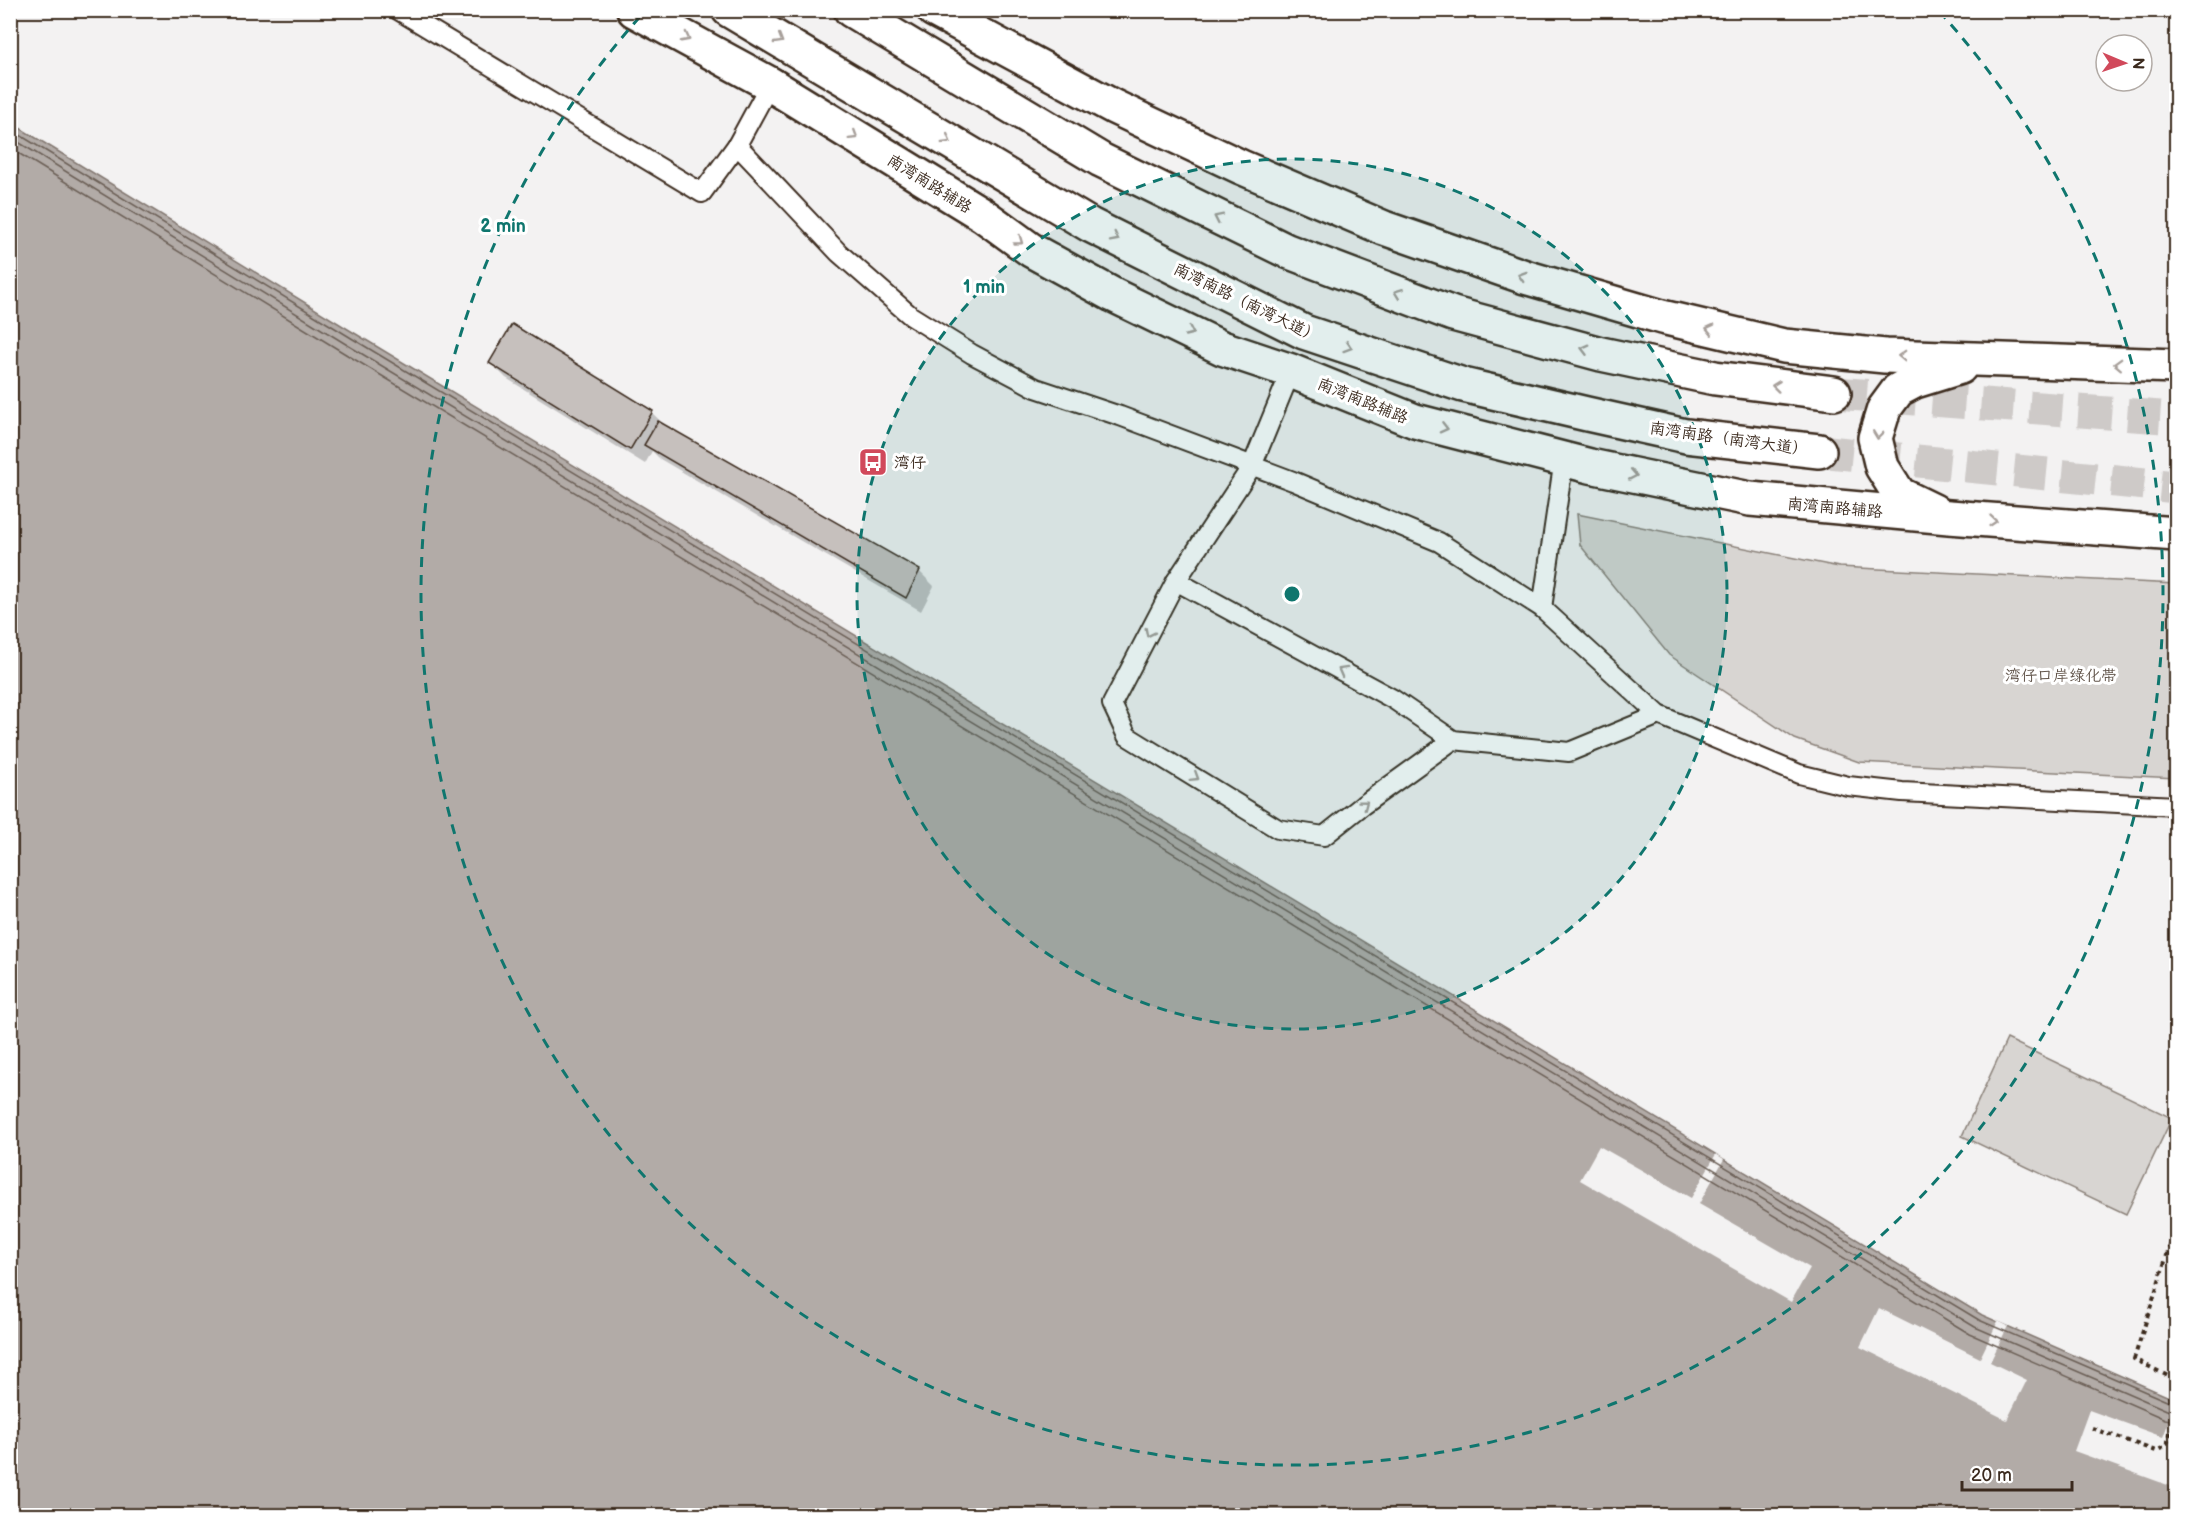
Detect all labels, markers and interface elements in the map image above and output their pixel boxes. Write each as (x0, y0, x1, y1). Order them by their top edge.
one-way arrow (679, 31, 690, 42)
one-way arrow (773, 33, 783, 45)
north arrow (2094, 33, 2154, 93)
text: N (2128, 57, 2147, 70)
one-way arrow (848, 128, 858, 140)
one-way arrow (940, 133, 951, 144)
street label: 南湾南路辅路 (883, 151, 975, 218)
one-way arrow (1214, 213, 1225, 225)
text: 2 min (480, 216, 526, 237)
one-way arrow (1109, 230, 1120, 242)
one-way arrow (1012, 234, 1023, 245)
street label: 南湾南路（南湾大道） (1170, 260, 1322, 347)
one-way arrow (1517, 270, 1528, 283)
text: 1 min (963, 277, 1005, 298)
one-way arrow (1393, 288, 1404, 300)
one-way arrow (1705, 323, 1715, 336)
one-way arrow (1184, 325, 1195, 337)
one-way arrow (1342, 340, 1353, 352)
one-way arrow (1580, 344, 1591, 356)
one-way arrow (1898, 350, 1907, 363)
one-way arrow (2114, 357, 2123, 370)
street label: 南湾南路辅路 (1314, 375, 1411, 428)
one-way arrow (1771, 380, 1781, 392)
street label: 南湾南路（南湾大道） (1648, 419, 1809, 460)
one-way arrow (1438, 421, 1449, 433)
one-way arrow (1872, 430, 1884, 440)
bus stop icon: 湾仔 (857, 446, 889, 478)
place label: 湾仔 (894, 454, 926, 473)
one-way arrow (1628, 468, 1638, 481)
street label: 南湾南路辅路 (1786, 495, 1884, 522)
one-way arrow (1988, 514, 1997, 527)
centre of rings (1282, 584, 1302, 604)
one-way arrow (1145, 626, 1156, 637)
one-way arrow (1338, 667, 1348, 678)
park label: 湾仔口岸绿化带 (2005, 667, 2117, 686)
one-way arrow (1189, 770, 1199, 782)
one-way arrow (1357, 801, 1368, 812)
scale bar (1962, 1454, 2072, 1492)
text: 20 m (1971, 1465, 2012, 1486)

